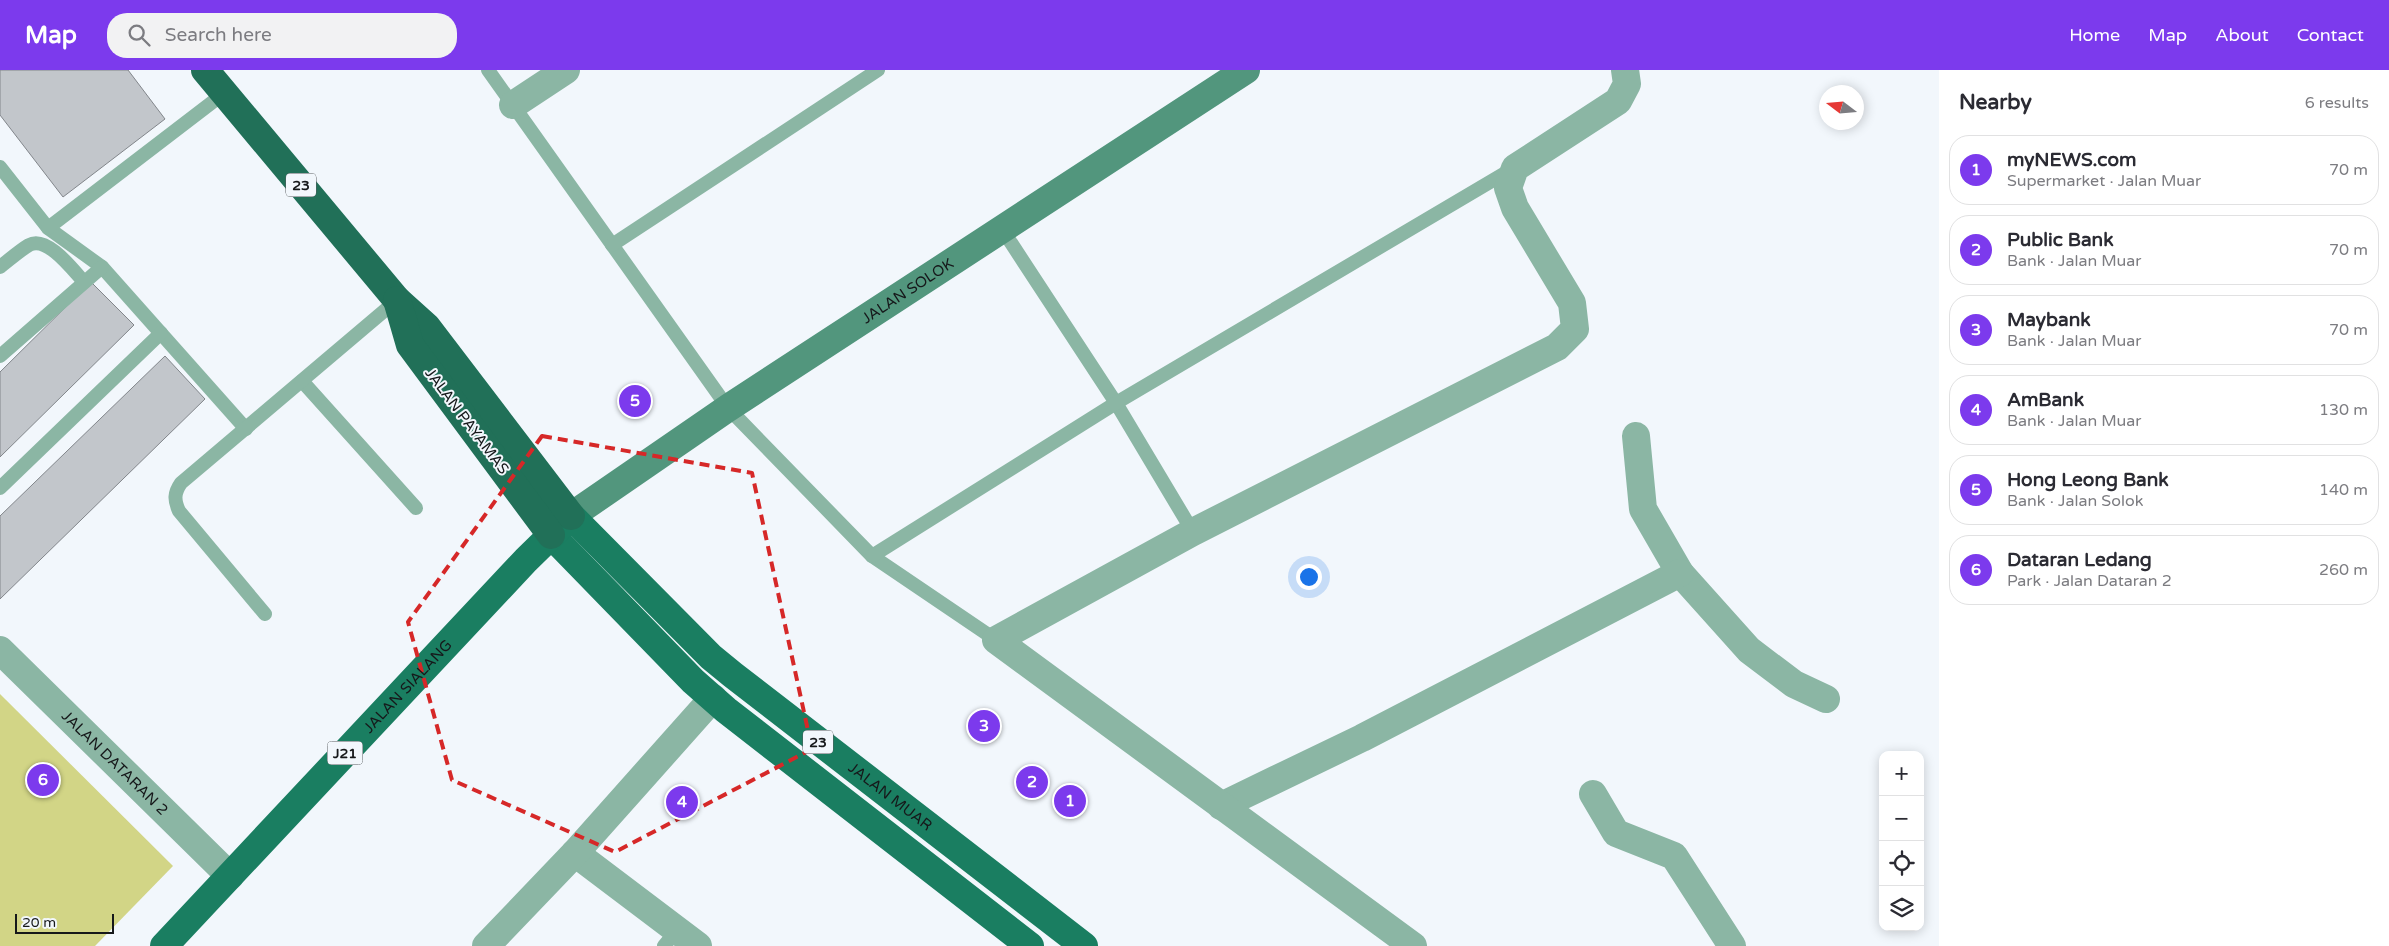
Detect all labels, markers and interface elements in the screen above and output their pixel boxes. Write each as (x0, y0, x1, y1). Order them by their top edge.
search box (107, 13, 457, 58)
text: Map (25, 21, 77, 50)
icon: search (125, 21, 153, 49)
text: Search here (165, 24, 272, 46)
text: Home (2069, 24, 2120, 46)
text: Map (2148, 24, 2187, 46)
text: About (2215, 24, 2269, 46)
text: Contact (2297, 24, 2364, 46)
north arrow (1819, 85, 1864, 130)
text: Nearby (1959, 90, 2032, 115)
text: 6 results (2305, 93, 2369, 113)
text: myNEWS.com (2007, 149, 2136, 171)
text: 1 (1971, 160, 1981, 180)
text: 70 m (2329, 160, 2368, 180)
text: Supermarket · Jalan Muar (2007, 171, 2201, 191)
road number: 23 (286, 174, 316, 196)
text: Public Bank (2007, 229, 2114, 251)
text: 2 (1971, 240, 1981, 260)
text: 70 m (2329, 240, 2368, 260)
text: Bank · Jalan Muar (2007, 251, 2141, 271)
street label: JALAN SOLOK (858, 254, 957, 327)
text: Maybank (2007, 309, 2091, 331)
text: 3 (1971, 320, 1981, 340)
text: 70 m (2329, 320, 2368, 340)
text: Bank · Jalan Muar (2007, 331, 2141, 351)
street label: JALAN PAYAMAS (421, 364, 513, 478)
pin: 5 (619, 382, 651, 420)
text: AmBank (2007, 389, 2084, 411)
text: 4 (1971, 400, 1981, 420)
text: 130 m (2319, 400, 2368, 420)
text: Bank · Jalan Muar (2007, 411, 2141, 431)
text: Hong Leong Bank (2007, 469, 2169, 491)
text: 5 (1971, 480, 1981, 500)
text: 140 m (2319, 480, 2368, 500)
text: Bank · Jalan Solok (2007, 491, 2143, 511)
text: Dataran Ledang (2007, 549, 2152, 571)
text: 6 (1971, 560, 1981, 580)
text: 260 m (2319, 560, 2368, 580)
your location (1296, 564, 1322, 590)
text: Park · Jalan Dataran 2 (2007, 571, 2172, 591)
street label: JALAN SIALANG (359, 636, 456, 737)
street label: JALAN DATARAN 2 (58, 707, 172, 819)
pin: 3 (968, 707, 1000, 745)
road number: 23 (803, 730, 833, 754)
road number: J21 (328, 741, 362, 764)
map controls (1879, 751, 1924, 931)
button: + (1879, 751, 1924, 796)
street label: JALAN MUAR (845, 758, 936, 835)
pin: 6 (27, 761, 59, 799)
pin: 2 (1016, 763, 1048, 801)
pin: 1 (1054, 782, 1086, 820)
pin: 4 (666, 783, 698, 821)
button: − (1879, 796, 1924, 841)
button: locate (1879, 841, 1924, 886)
button: layers (1879, 886, 1924, 931)
scale bar (15, 911, 114, 934)
text: 20 m (22, 914, 56, 931)

